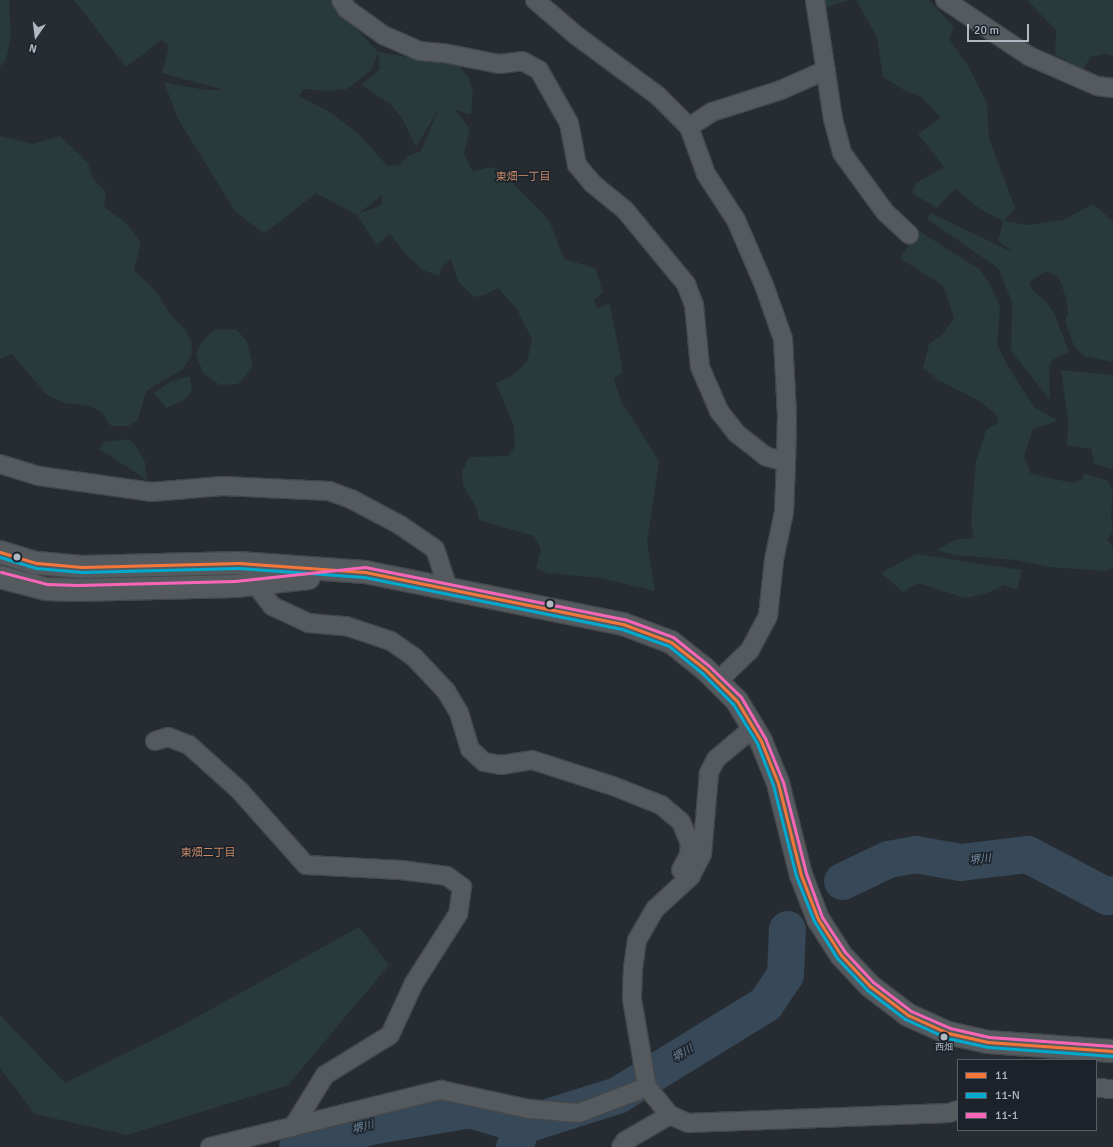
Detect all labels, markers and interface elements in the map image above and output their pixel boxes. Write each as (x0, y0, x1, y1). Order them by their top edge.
north arrow (16, 16, 56, 56)
scale bar (969, 16, 1031, 42)
text: 20 m (974, 23, 999, 38)
text: N (28, 41, 38, 55)
district label: 東畑一丁目 (496, 170, 550, 184)
unlabelled marker (12, 552, 22, 562)
unlabelled marker (545, 599, 555, 609)
district label: 東畑二丁目 (181, 846, 235, 860)
water label: 堺川 (968, 852, 992, 868)
marker: 西畑 (939, 1032, 949, 1042)
water label: 堺川 (670, 1043, 696, 1065)
place label: 西畑 (935, 1043, 953, 1053)
legend (957, 1059, 1097, 1131)
text: 11 (995, 1068, 1008, 1083)
text: 11-N (995, 1088, 1020, 1103)
text: 11-1 (995, 1108, 1018, 1123)
water label: 堺川 (351, 1119, 375, 1137)

